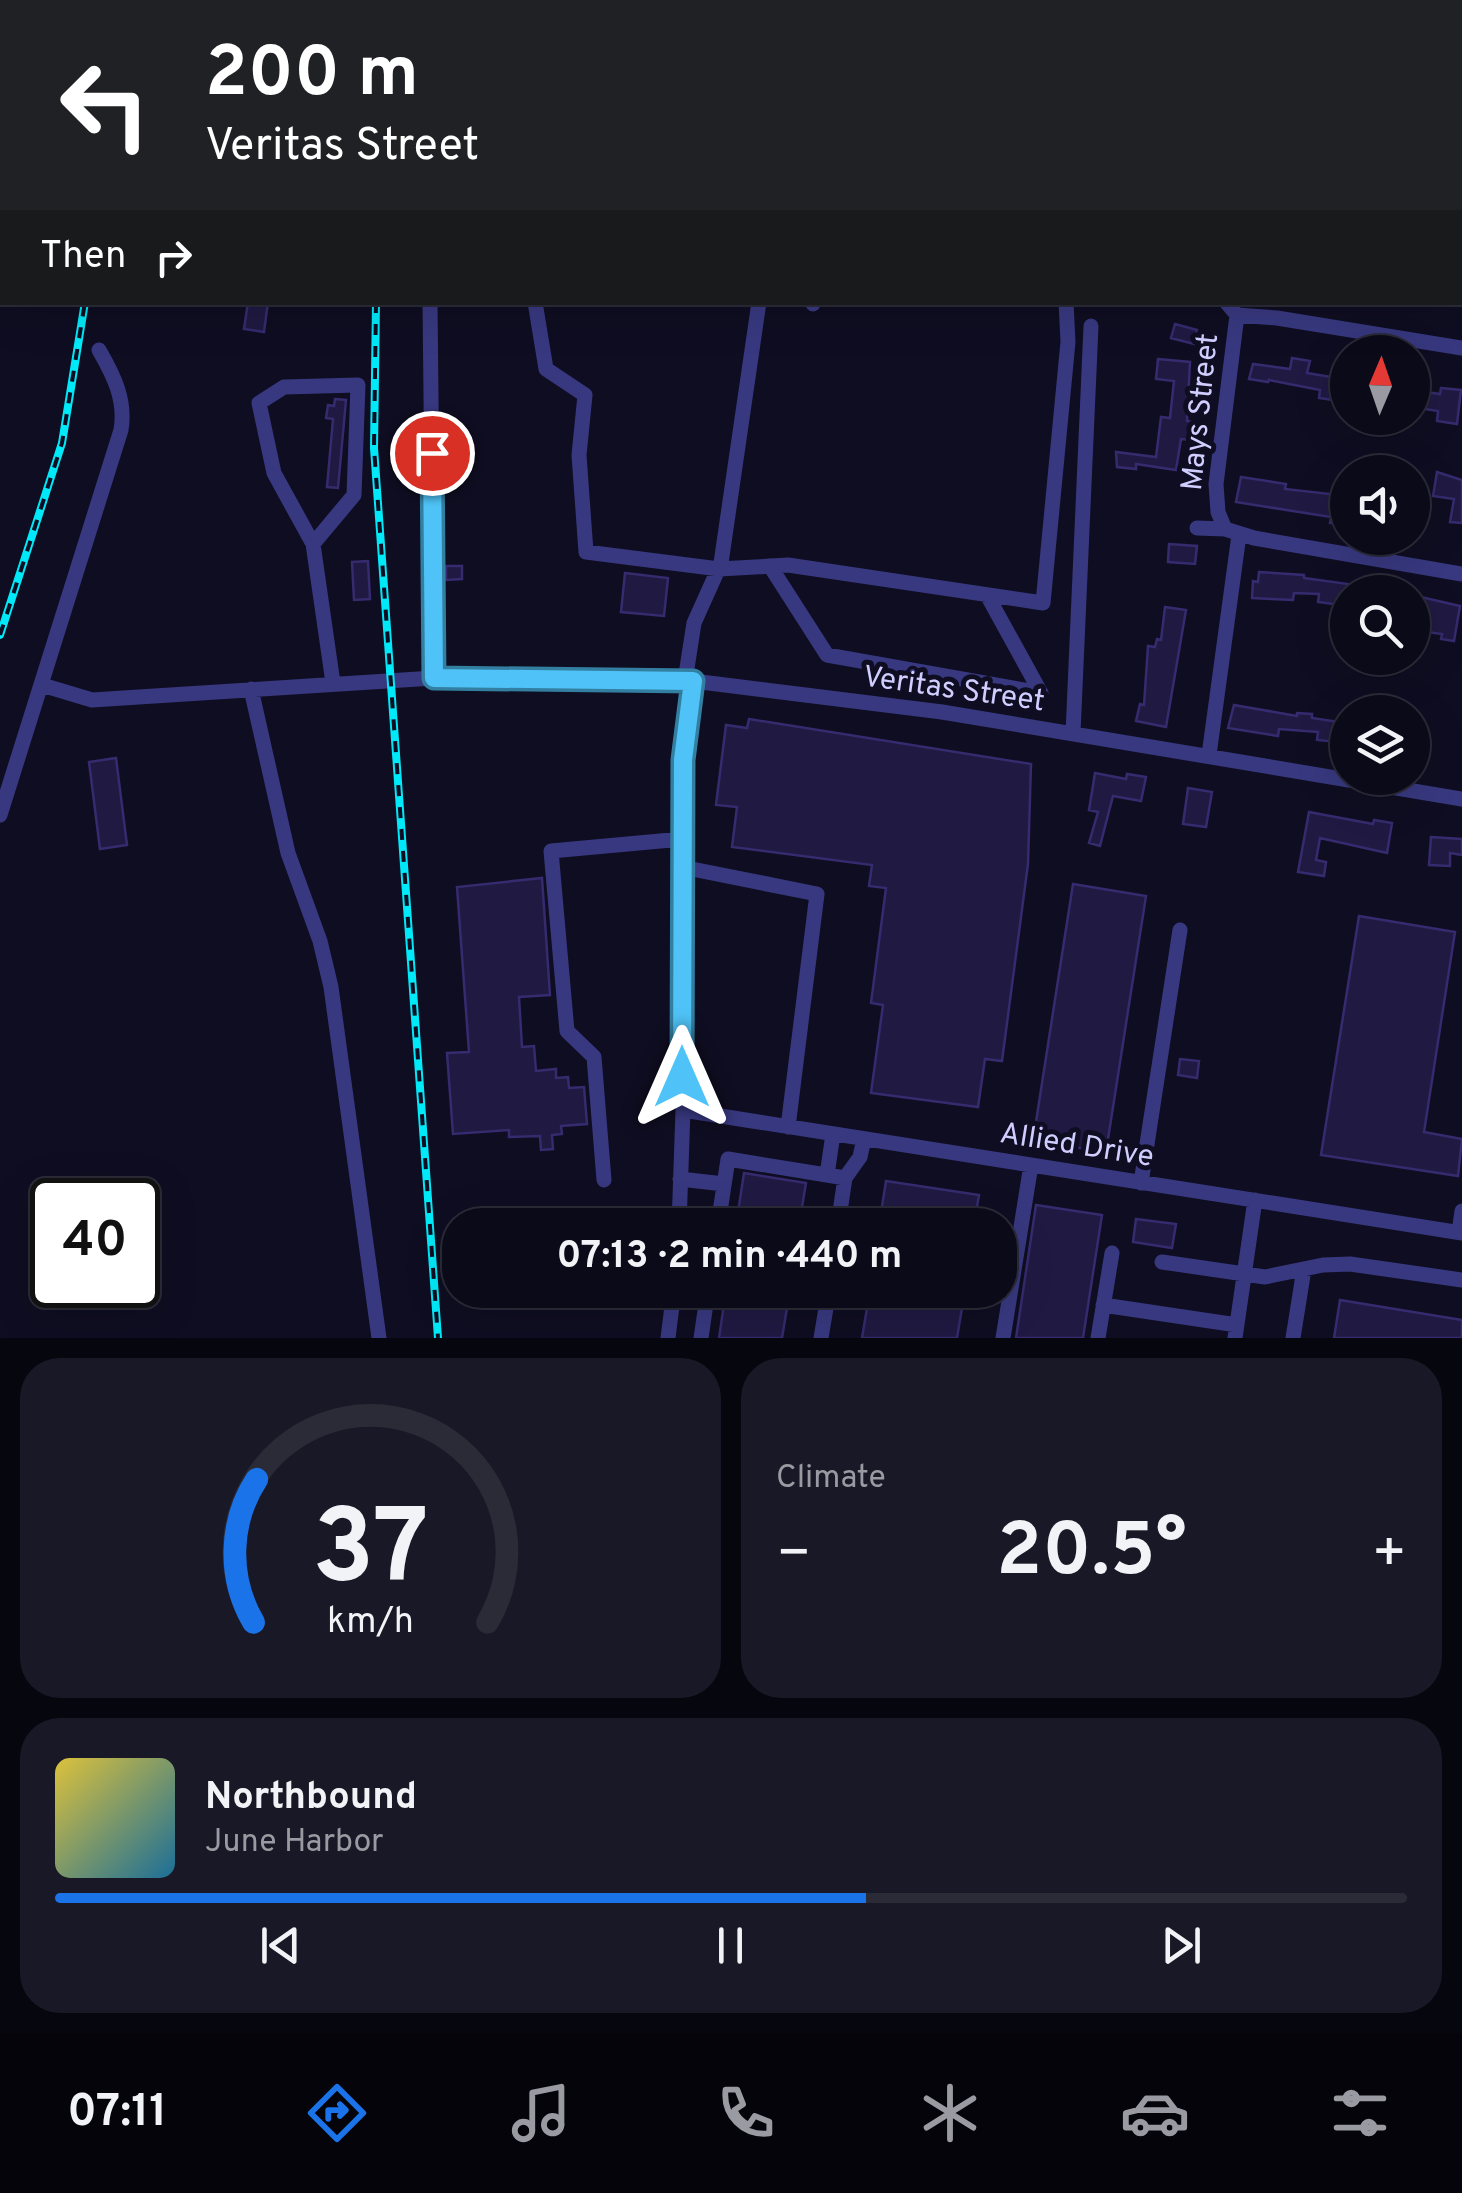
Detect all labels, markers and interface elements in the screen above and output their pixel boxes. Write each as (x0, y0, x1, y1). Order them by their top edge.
text: 200 m (205, 32, 419, 121)
icon: left (40, 40, 170, 170)
text: Veritas Street (205, 119, 479, 176)
icon: right (146, 230, 201, 285)
text: Then (40, 233, 126, 282)
street label: Mays Street (1175, 332, 1228, 493)
north arrow (1330, 335, 1430, 435)
map controls (1330, 335, 1430, 795)
pin (390, 411, 475, 496)
icon: arrive (405, 426, 460, 481)
button: sound (1330, 455, 1430, 555)
button: search (1330, 575, 1430, 675)
street label: Veritas Street (861, 659, 1047, 722)
button: layers (1330, 695, 1430, 795)
position arrow (630, 1025, 734, 1129)
street label: Allied Drive (997, 1116, 1156, 1177)
speed limit sign: 40 (30, 1178, 160, 1308)
text: 07:13 · 2 min · 440 m (557, 1233, 902, 1282)
text: Climate (776, 1459, 886, 1499)
text: 37 (312, 1488, 429, 1620)
text: 20.5° (996, 1507, 1187, 1602)
text: − (776, 1521, 811, 1591)
text: + (1372, 1521, 1407, 1591)
text: km/h (327, 1600, 414, 1646)
text: Northbound (205, 1774, 417, 1823)
text: June Harbor (205, 1823, 384, 1863)
icon: previous (253, 1918, 308, 1973)
icon: pause (703, 1918, 758, 1973)
icon: next (1154, 1918, 1209, 1973)
icon: directions (302, 2078, 372, 2148)
icon: music (506, 2078, 576, 2148)
icon: phone (711, 2078, 781, 2148)
icon: climate (915, 2078, 985, 2148)
icon: car (1120, 2078, 1190, 2148)
icon: filters (1325, 2078, 1395, 2148)
text: 07:11 (67, 2085, 167, 2142)

